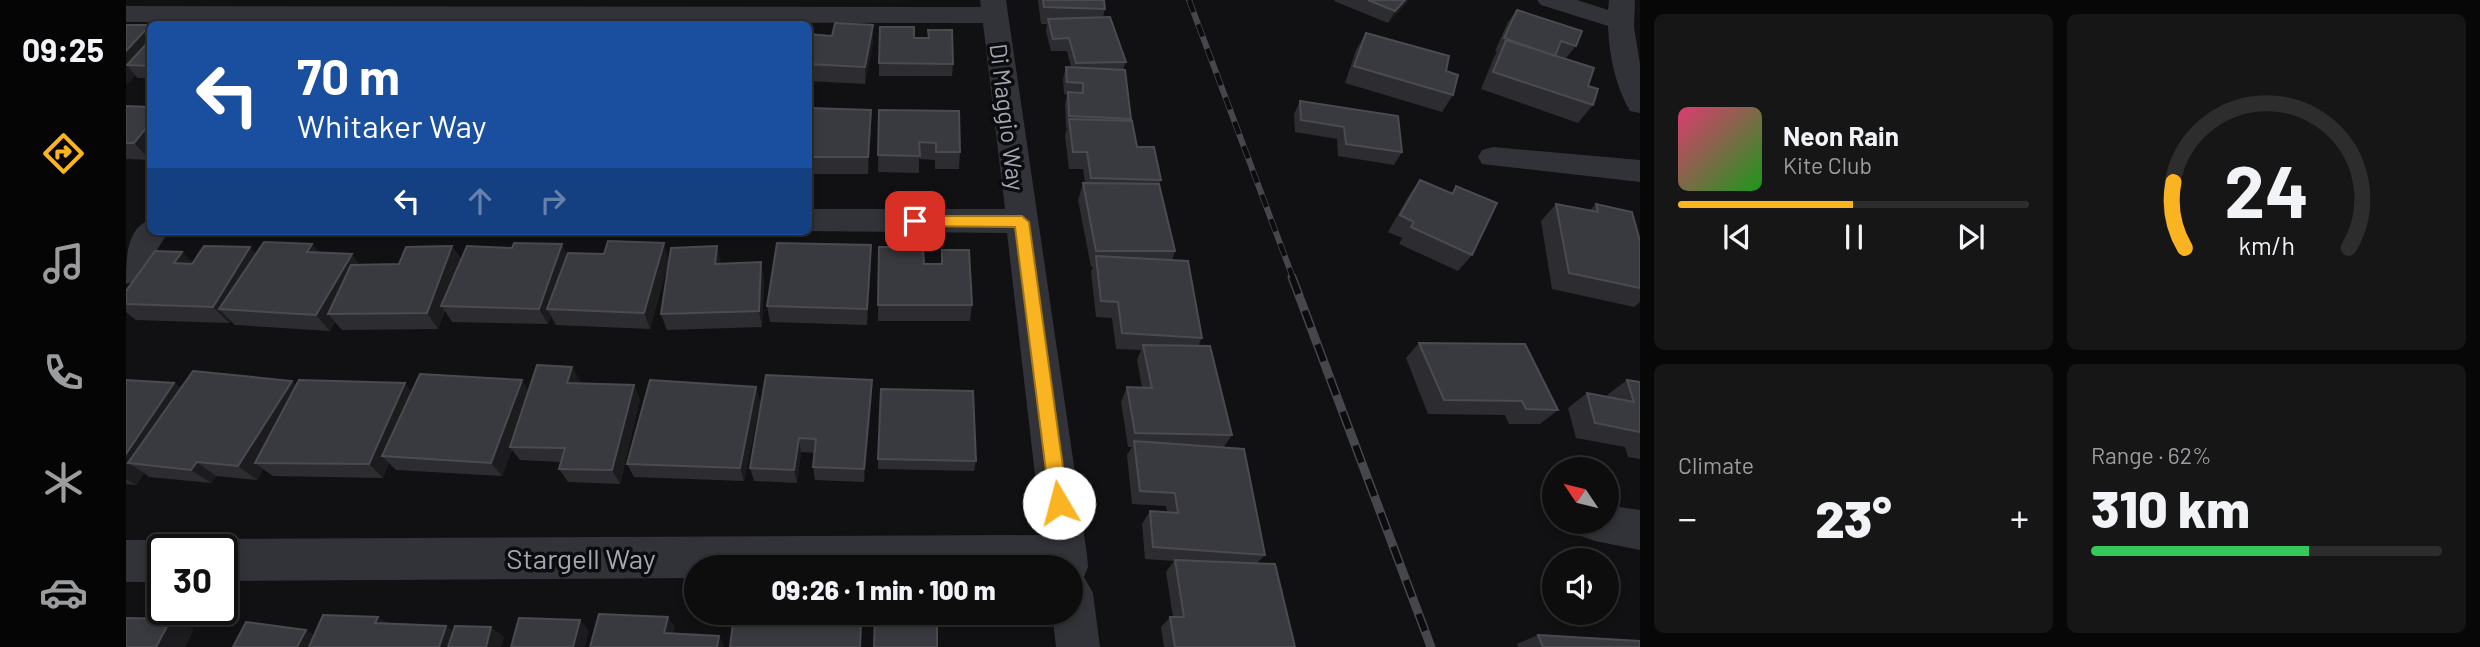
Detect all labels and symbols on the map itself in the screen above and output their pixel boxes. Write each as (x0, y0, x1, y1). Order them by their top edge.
street label: Di Maggio Way (985, 42, 1031, 192)
pin (885, 191, 945, 251)
north arrow (1542, 457, 1619, 534)
position arrow (1022, 466, 1096, 540)
speed limit sign: 30 (147, 534, 238, 625)
street label: Stargell Way (506, 541, 656, 575)

